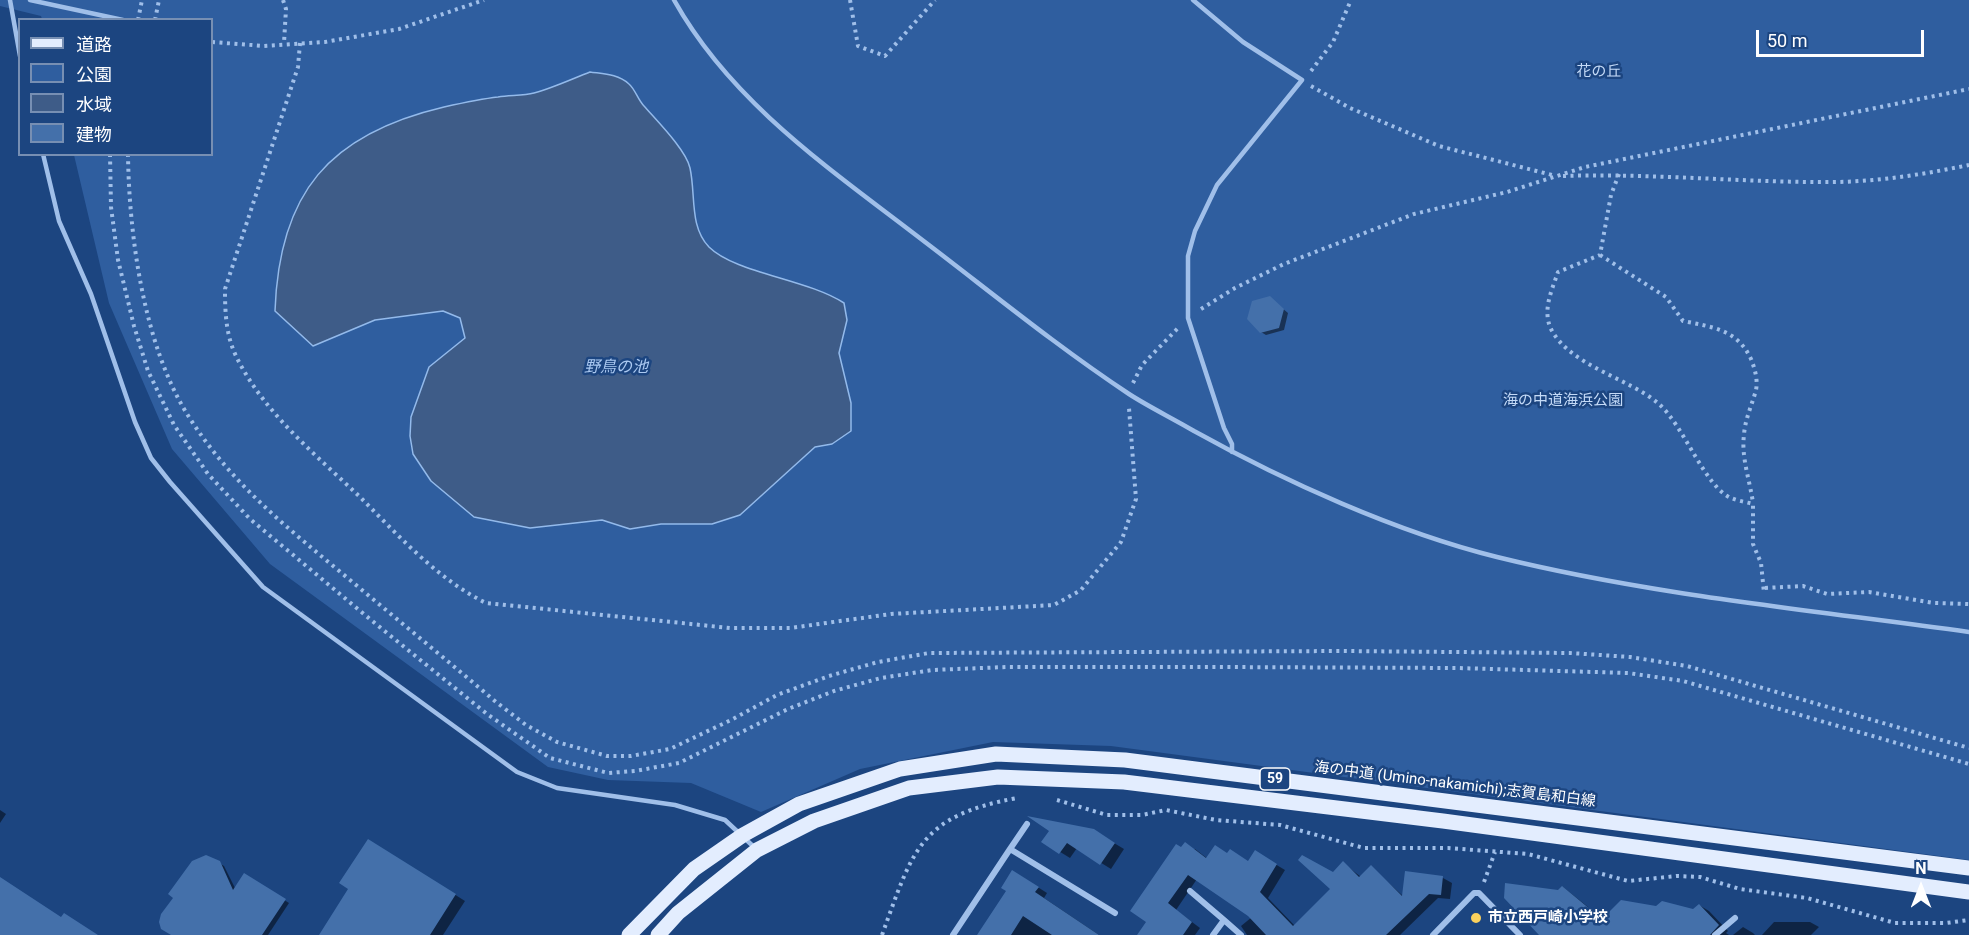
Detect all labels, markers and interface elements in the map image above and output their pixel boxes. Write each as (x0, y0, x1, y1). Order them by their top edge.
legend (18, 18, 213, 156)
scale bar (1759, 18, 1927, 56)
text: 50 m (1767, 30, 1807, 51)
text: 道路 (76, 34, 112, 55)
park label: 花の丘 (1577, 63, 1621, 81)
text: 公園 (76, 64, 112, 85)
text: 水域 (76, 94, 112, 115)
text: 建物 (76, 124, 112, 145)
water label: 野鳥の池 (584, 358, 648, 378)
park label: 海の中道海浜公園 (1503, 392, 1623, 410)
street label: 海の中道 (Umino-nakamichi);志賀島和白線 (1313, 759, 1597, 811)
road number: 59 (1260, 768, 1290, 790)
north arrow (1891, 857, 1951, 917)
text: N (1915, 859, 1927, 878)
place label: 市立西戸崎小学校 (1488, 909, 1608, 927)
marker: 市立西戸崎小学校 (1469, 911, 1483, 925)

